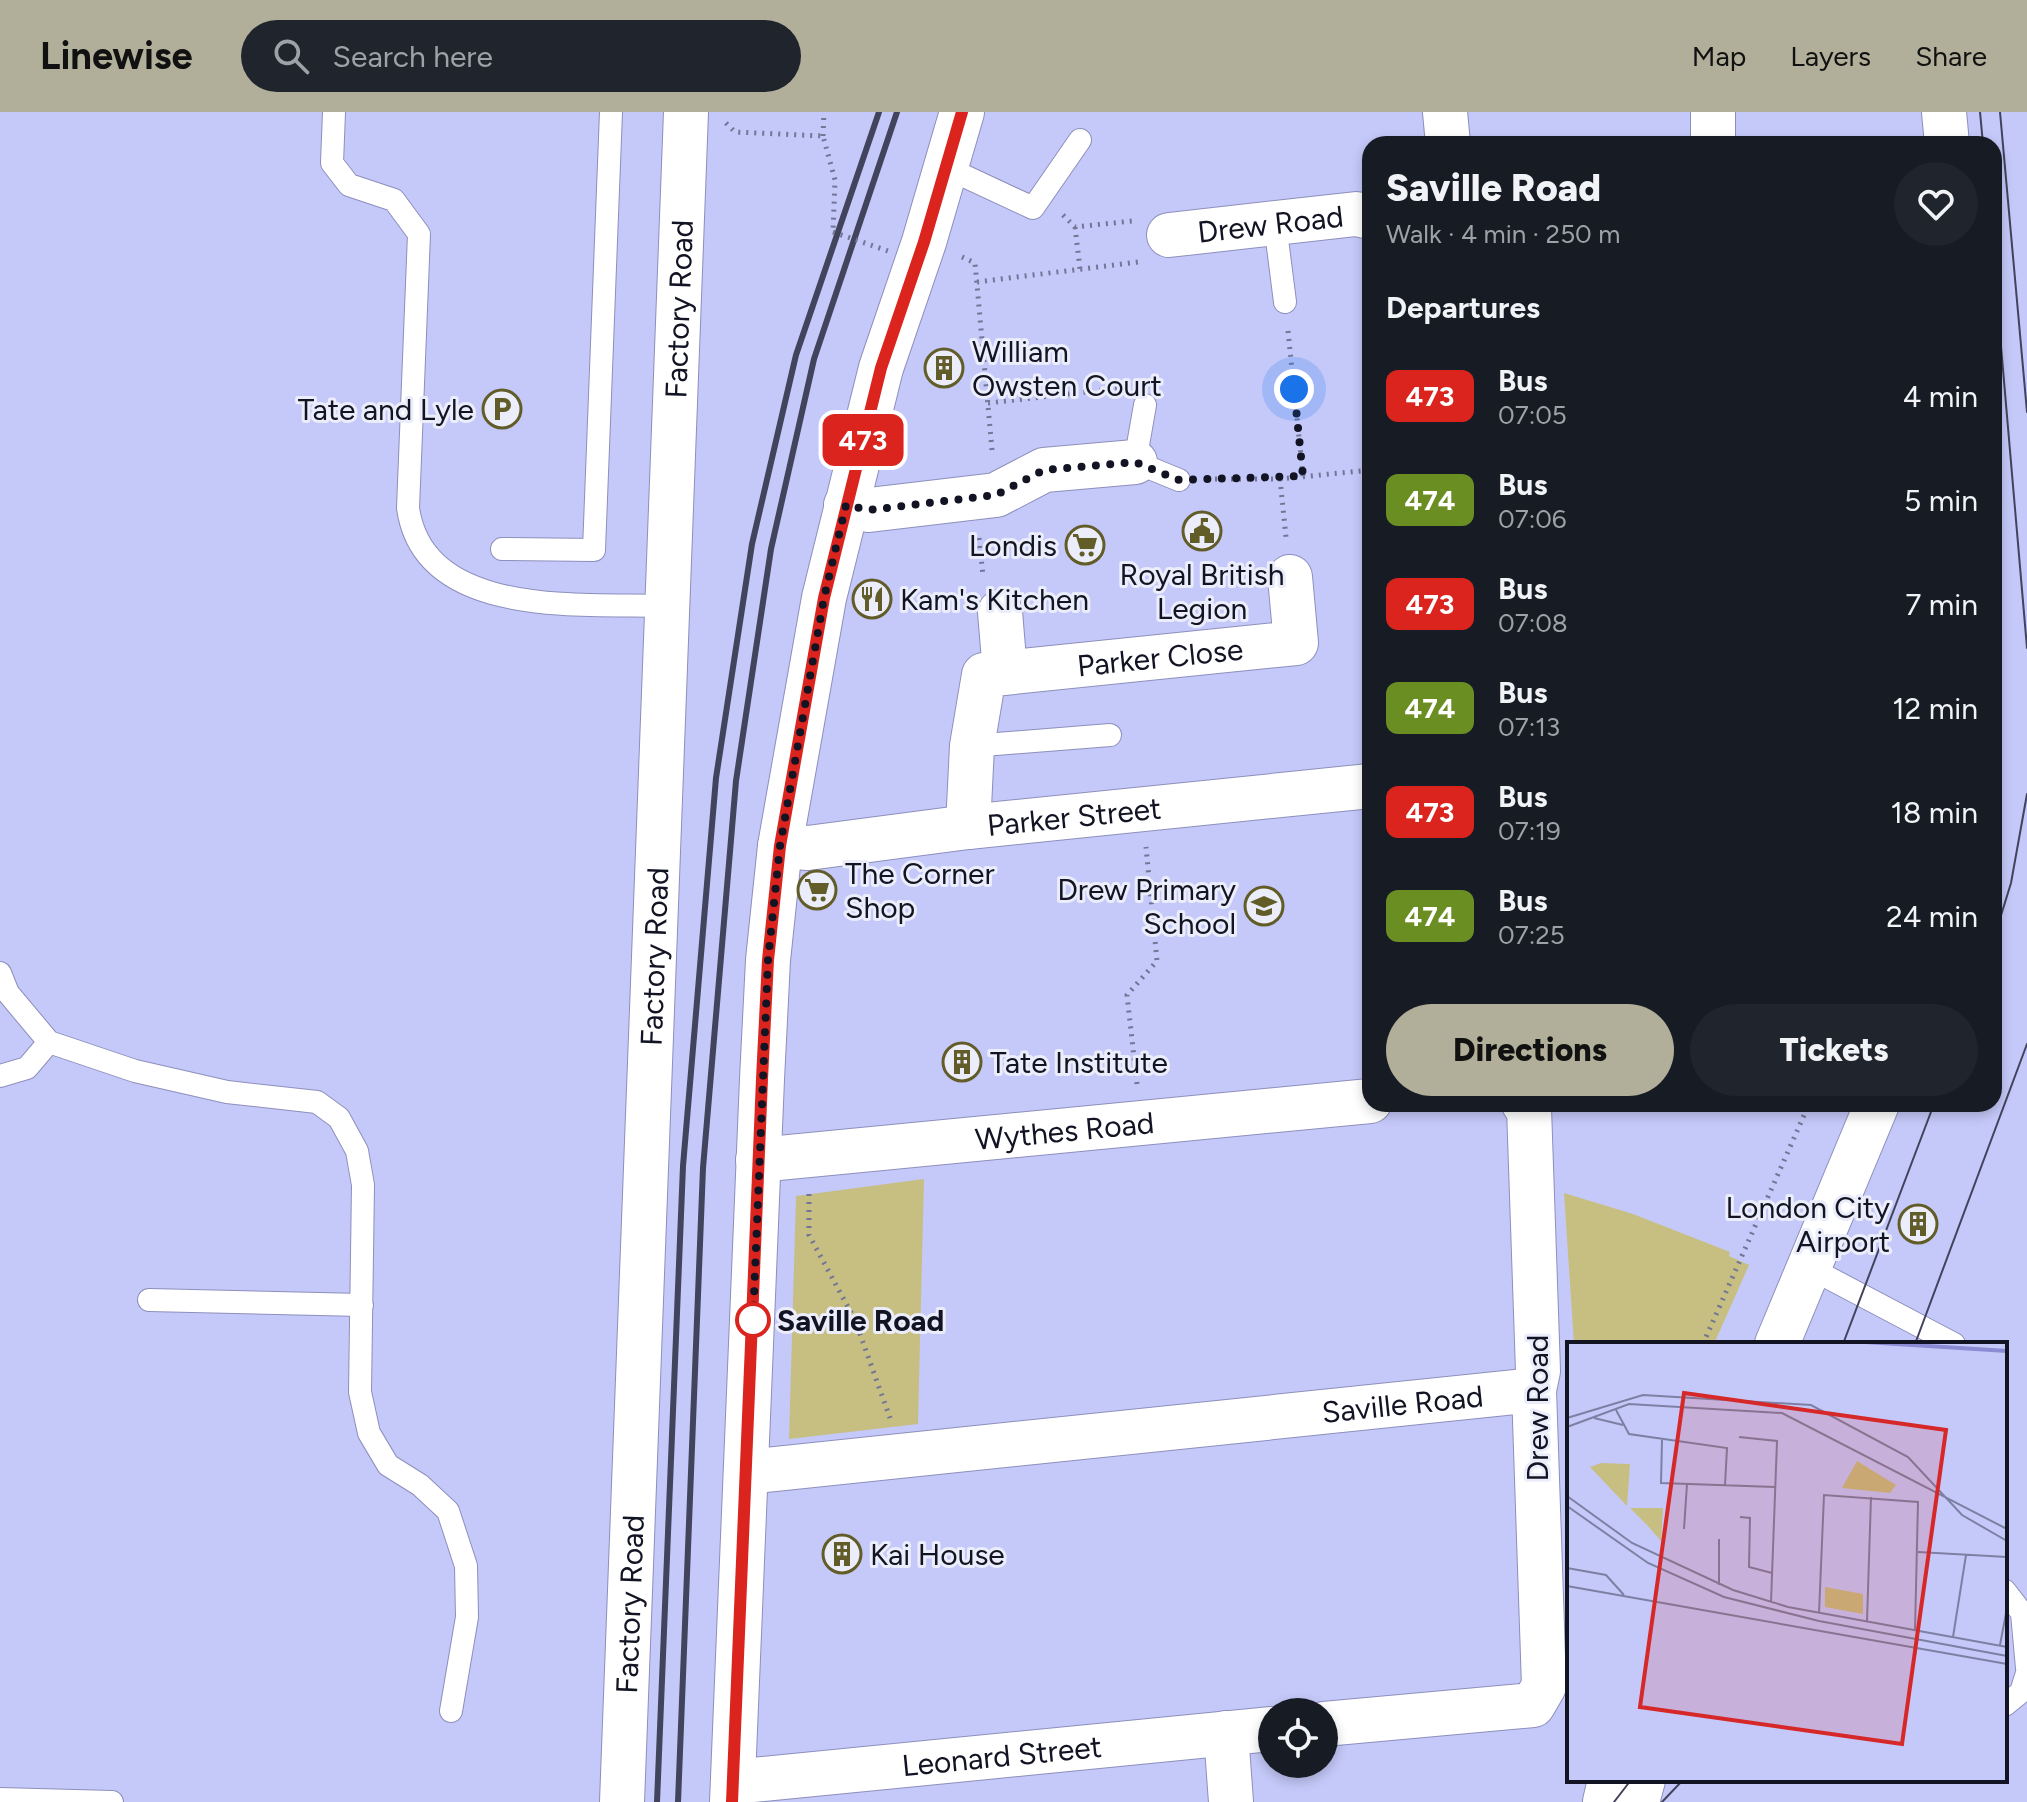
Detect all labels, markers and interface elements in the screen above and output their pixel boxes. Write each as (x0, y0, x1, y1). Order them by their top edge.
search box (241, 20, 801, 92)
text: Linewise (40, 33, 193, 79)
icon: search (269, 34, 313, 78)
text: Search here (333, 38, 493, 75)
text: Map (1692, 39, 1746, 73)
text: Layers (1790, 39, 1871, 73)
text: Share (1915, 39, 1987, 73)
button: heart (1894, 162, 1978, 246)
text: Saville Road (1386, 165, 1601, 211)
street label: Drew Road (1195, 197, 1345, 250)
text: Walk · 4 min · 250 m (1386, 218, 1620, 250)
street label: Factory Road (657, 219, 700, 399)
text: Departures (1386, 289, 1540, 326)
place label: William Owsten Court (972, 333, 1162, 404)
building icon: William Owsten Court (923, 347, 965, 389)
text: Bus (1498, 362, 1547, 399)
your location (1274, 369, 1314, 409)
text: 4 min (1903, 378, 1978, 415)
text: 473 (1406, 379, 1454, 413)
parking icon: Tate and Lyle (481, 388, 523, 430)
place label: Tate and Lyle (298, 391, 474, 428)
text: 07:05 (1498, 399, 1567, 431)
line badge: 473 (817, 414, 909, 466)
text: 473 (839, 423, 887, 457)
text: Bus (1498, 466, 1547, 503)
text: 5 min (1904, 482, 1978, 519)
text: 474 (1404, 483, 1456, 517)
text: 07:06 (1498, 503, 1567, 535)
public building icon: Royal British Legion (1181, 510, 1223, 552)
supermarket icon: Londis (1064, 524, 1106, 566)
place label: Londis (969, 527, 1057, 564)
place label: Royal British Legion (1120, 556, 1284, 627)
text: Bus (1498, 570, 1547, 607)
restaurant icon: Kam's Kitchen (851, 578, 893, 620)
place label: Kam's Kitchen (900, 581, 1089, 618)
text: 7 min (1905, 586, 1978, 623)
text: 473 (1406, 587, 1454, 621)
text: 07:08 (1498, 607, 1568, 639)
street label: Parker Close (1075, 630, 1245, 684)
text: Bus (1498, 674, 1547, 711)
text: 12 min (1892, 690, 1978, 727)
text: 474 (1404, 691, 1456, 725)
text: 07:13 (1498, 711, 1560, 743)
text: Bus (1498, 778, 1547, 815)
street label: Parker Street (985, 789, 1163, 843)
text: 18 min (1891, 794, 1978, 831)
text: 473 (1406, 795, 1454, 829)
text: 07:19 (1498, 815, 1561, 847)
place label: The Corner Shop (845, 855, 995, 926)
street label: Factory Road (632, 867, 676, 1047)
supermarket icon: The Corner Shop (796, 869, 838, 911)
place label: Drew Primary School (1057, 871, 1236, 942)
text: Bus (1498, 882, 1547, 919)
school or university icon: Drew Primary School (1243, 885, 1285, 927)
text: 24 min (1886, 898, 1978, 935)
text: 474 (1404, 899, 1456, 933)
text: 07:25 (1498, 919, 1565, 951)
button: Directions (1386, 1004, 1674, 1096)
button: Tickets (1690, 1004, 1978, 1096)
building icon: Tate Institute (941, 1041, 983, 1083)
place label: Tate Institute (990, 1044, 1168, 1081)
street label: Wythes Road (973, 1103, 1156, 1157)
place label: London City Airport (1725, 1189, 1890, 1260)
building icon: London City Airport (1897, 1203, 1939, 1245)
place label: Saville Road (777, 1302, 944, 1339)
marker: Saville Road (736, 1303, 770, 1337)
street label: Drew Road (1519, 1335, 1556, 1481)
inset map (1567, 1342, 2007, 1782)
street label: Saville Road (1320, 1377, 1485, 1430)
street label: Factory Road (608, 1514, 651, 1694)
building icon: Kai House (821, 1533, 863, 1575)
place label: Kai House (870, 1536, 1005, 1573)
map controls (1258, 1698, 1338, 1778)
button: locate (1258, 1698, 1338, 1778)
street label: Leonard Street (900, 1727, 1103, 1784)

